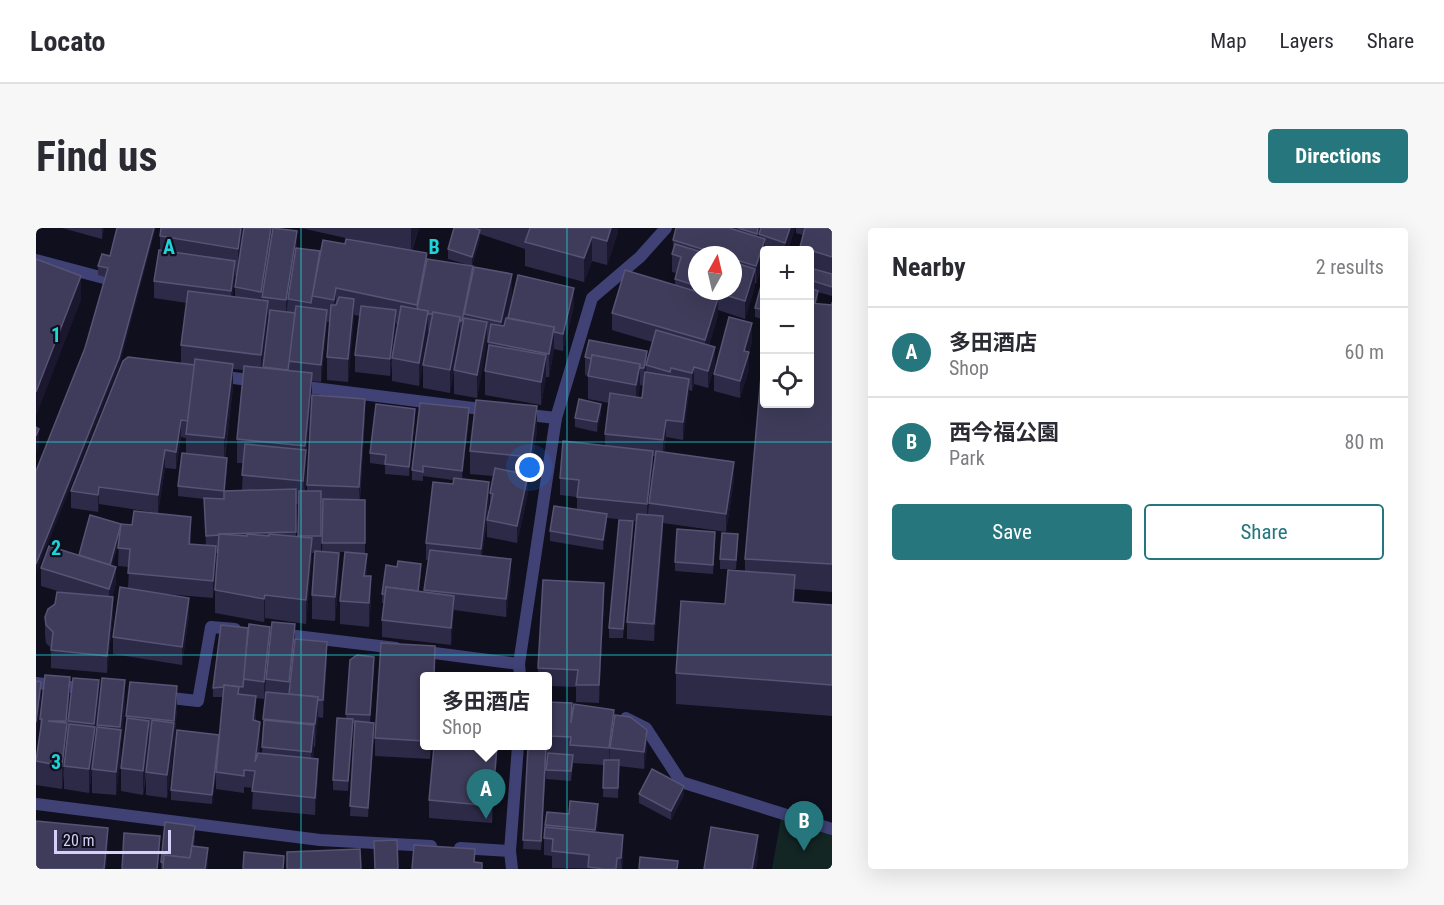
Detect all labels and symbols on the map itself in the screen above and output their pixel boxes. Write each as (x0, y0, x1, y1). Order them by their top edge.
text: A (163, 235, 175, 259)
text: B (428, 235, 440, 259)
north arrow (688, 246, 742, 300)
text: 1 (51, 323, 61, 347)
your location (515, 453, 544, 482)
text: 2 (51, 536, 61, 560)
text: 3 (51, 750, 61, 774)
pin: A (466, 770, 506, 819)
pin: B (784, 802, 824, 851)
scale bar (54, 827, 171, 854)

